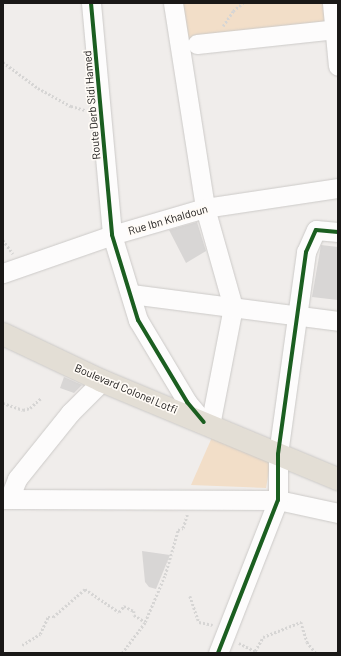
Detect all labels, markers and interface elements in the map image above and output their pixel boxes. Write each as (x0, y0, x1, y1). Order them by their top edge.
street label: Route Derb Sidi Hamed (81, 50, 103, 160)
street label: Rue Ibn Khaldoun (127, 202, 209, 238)
street label: Boulevard Colonel Lotfi (73, 361, 179, 417)

